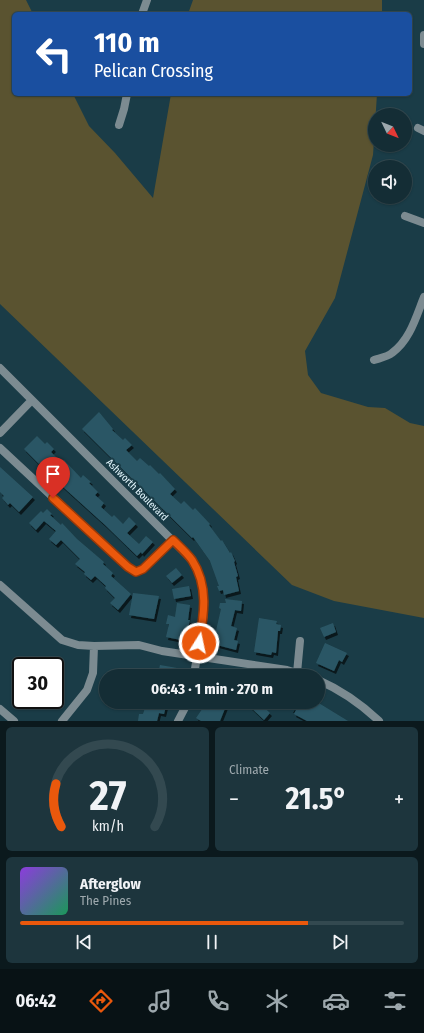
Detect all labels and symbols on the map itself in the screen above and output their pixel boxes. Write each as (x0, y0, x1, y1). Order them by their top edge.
north arrow (368, 108, 412, 152)
pin (36, 457, 70, 498)
street label: Ashworth Boulevard (104, 457, 170, 523)
position arrow (178, 622, 220, 664)
speed limit sign: 30 (12, 657, 64, 709)

